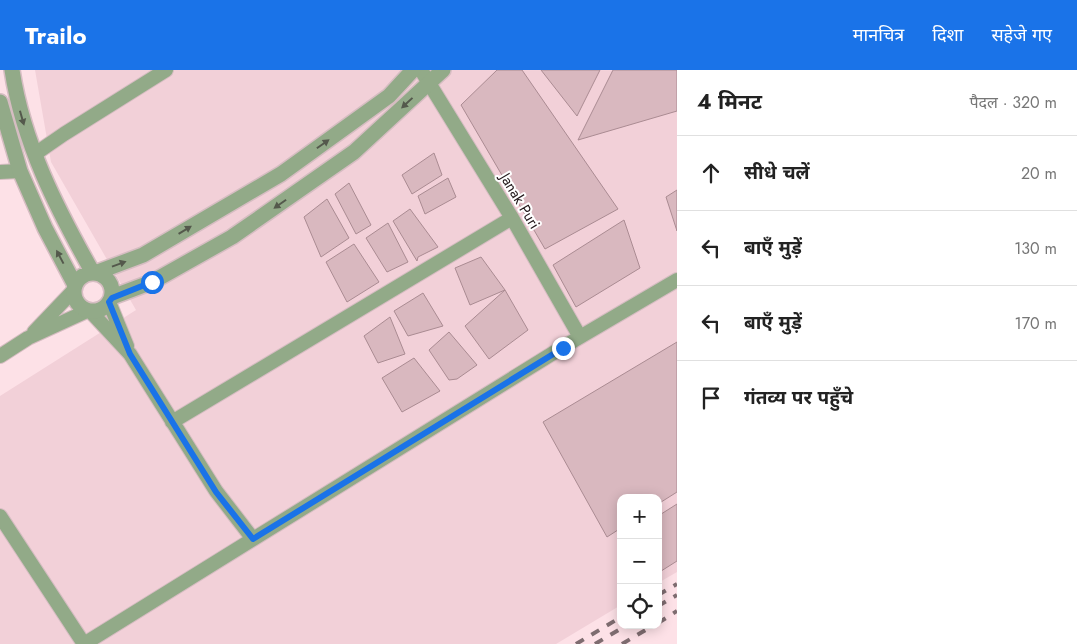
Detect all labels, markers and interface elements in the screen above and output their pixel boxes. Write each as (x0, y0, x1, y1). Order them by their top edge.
text: Trailo (25, 18, 87, 53)
text: मानचित्र (853, 22, 904, 48)
text: दिशा (932, 22, 963, 48)
text: सहेजे गए (991, 22, 1052, 48)
text: 4 मिनट (697, 87, 762, 117)
text: पैदल · 320 m (969, 91, 1057, 114)
one-way arrow (401, 97, 413, 109)
one-way arrow (19, 110, 27, 125)
one-way arrow (316, 139, 330, 149)
icon: ahead (697, 159, 725, 187)
text: सीधे चलें (744, 159, 810, 186)
text: 20 m (1021, 162, 1057, 185)
street label: Janak Puri (494, 167, 545, 233)
one-way arrow (273, 199, 287, 209)
one-way arrow (179, 226, 192, 235)
icon: left (697, 234, 725, 262)
text: बाएँ मुड़ें (744, 234, 802, 261)
text: 130 m (1014, 237, 1057, 260)
one-way arrow (56, 249, 64, 264)
one-way arrow (112, 260, 127, 267)
route start (141, 271, 164, 294)
icon: left (697, 309, 725, 337)
text: बाएँ मुड़ें (744, 309, 802, 336)
text: 170 m (1015, 312, 1057, 335)
route end (552, 337, 575, 360)
icon: arrive (697, 384, 725, 412)
text: गंतव्य पर पहुँचे (744, 384, 853, 411)
map controls (617, 494, 662, 629)
button: + (617, 494, 662, 539)
button: − (617, 539, 662, 584)
button: locate (617, 584, 662, 629)

